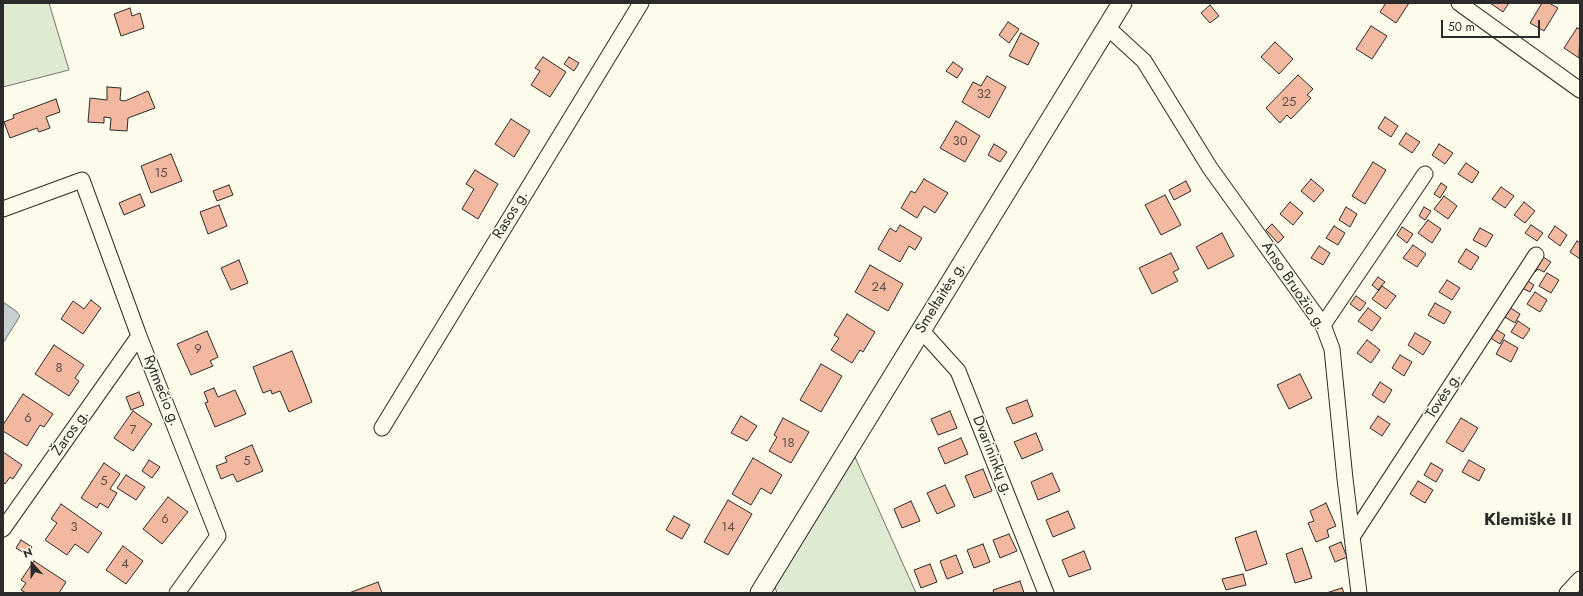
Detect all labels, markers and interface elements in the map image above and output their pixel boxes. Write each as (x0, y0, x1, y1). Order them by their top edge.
scale bar (1443, 12, 1542, 38)
text: 50 m (1448, 18, 1475, 36)
house number: 32 (977, 87, 991, 103)
house number: 25 (1282, 95, 1296, 111)
house number: 30 (953, 134, 967, 150)
house number: 15 (154, 166, 168, 182)
street label: Rasos g. (490, 187, 532, 243)
street label: Anso Bruožio g. (1257, 238, 1329, 334)
street label: Smeltaitės g. (912, 259, 970, 337)
house number: 24 (872, 280, 886, 296)
house number: 9 (194, 342, 202, 358)
street label: Rytmečio g. (139, 353, 183, 429)
house number: 8 (55, 361, 63, 377)
street label: Tovės g. (1423, 370, 1465, 422)
street label: Žaros g. (49, 407, 93, 459)
house number: 6 (24, 411, 32, 427)
street label: Dvarininkų g. (968, 413, 1016, 499)
house number: 7 (130, 423, 136, 439)
house number: 18 (782, 436, 794, 452)
house number: 5 (243, 454, 251, 470)
house number: 5 (100, 474, 108, 490)
district label: Klemiškė II (1484, 511, 1572, 531)
house number: 6 (161, 512, 169, 528)
house number: 3 (70, 520, 78, 536)
house number: 14 (721, 520, 735, 536)
north arrow (12, 544, 52, 584)
text: N (21, 544, 35, 562)
house number: 4 (121, 557, 129, 573)

